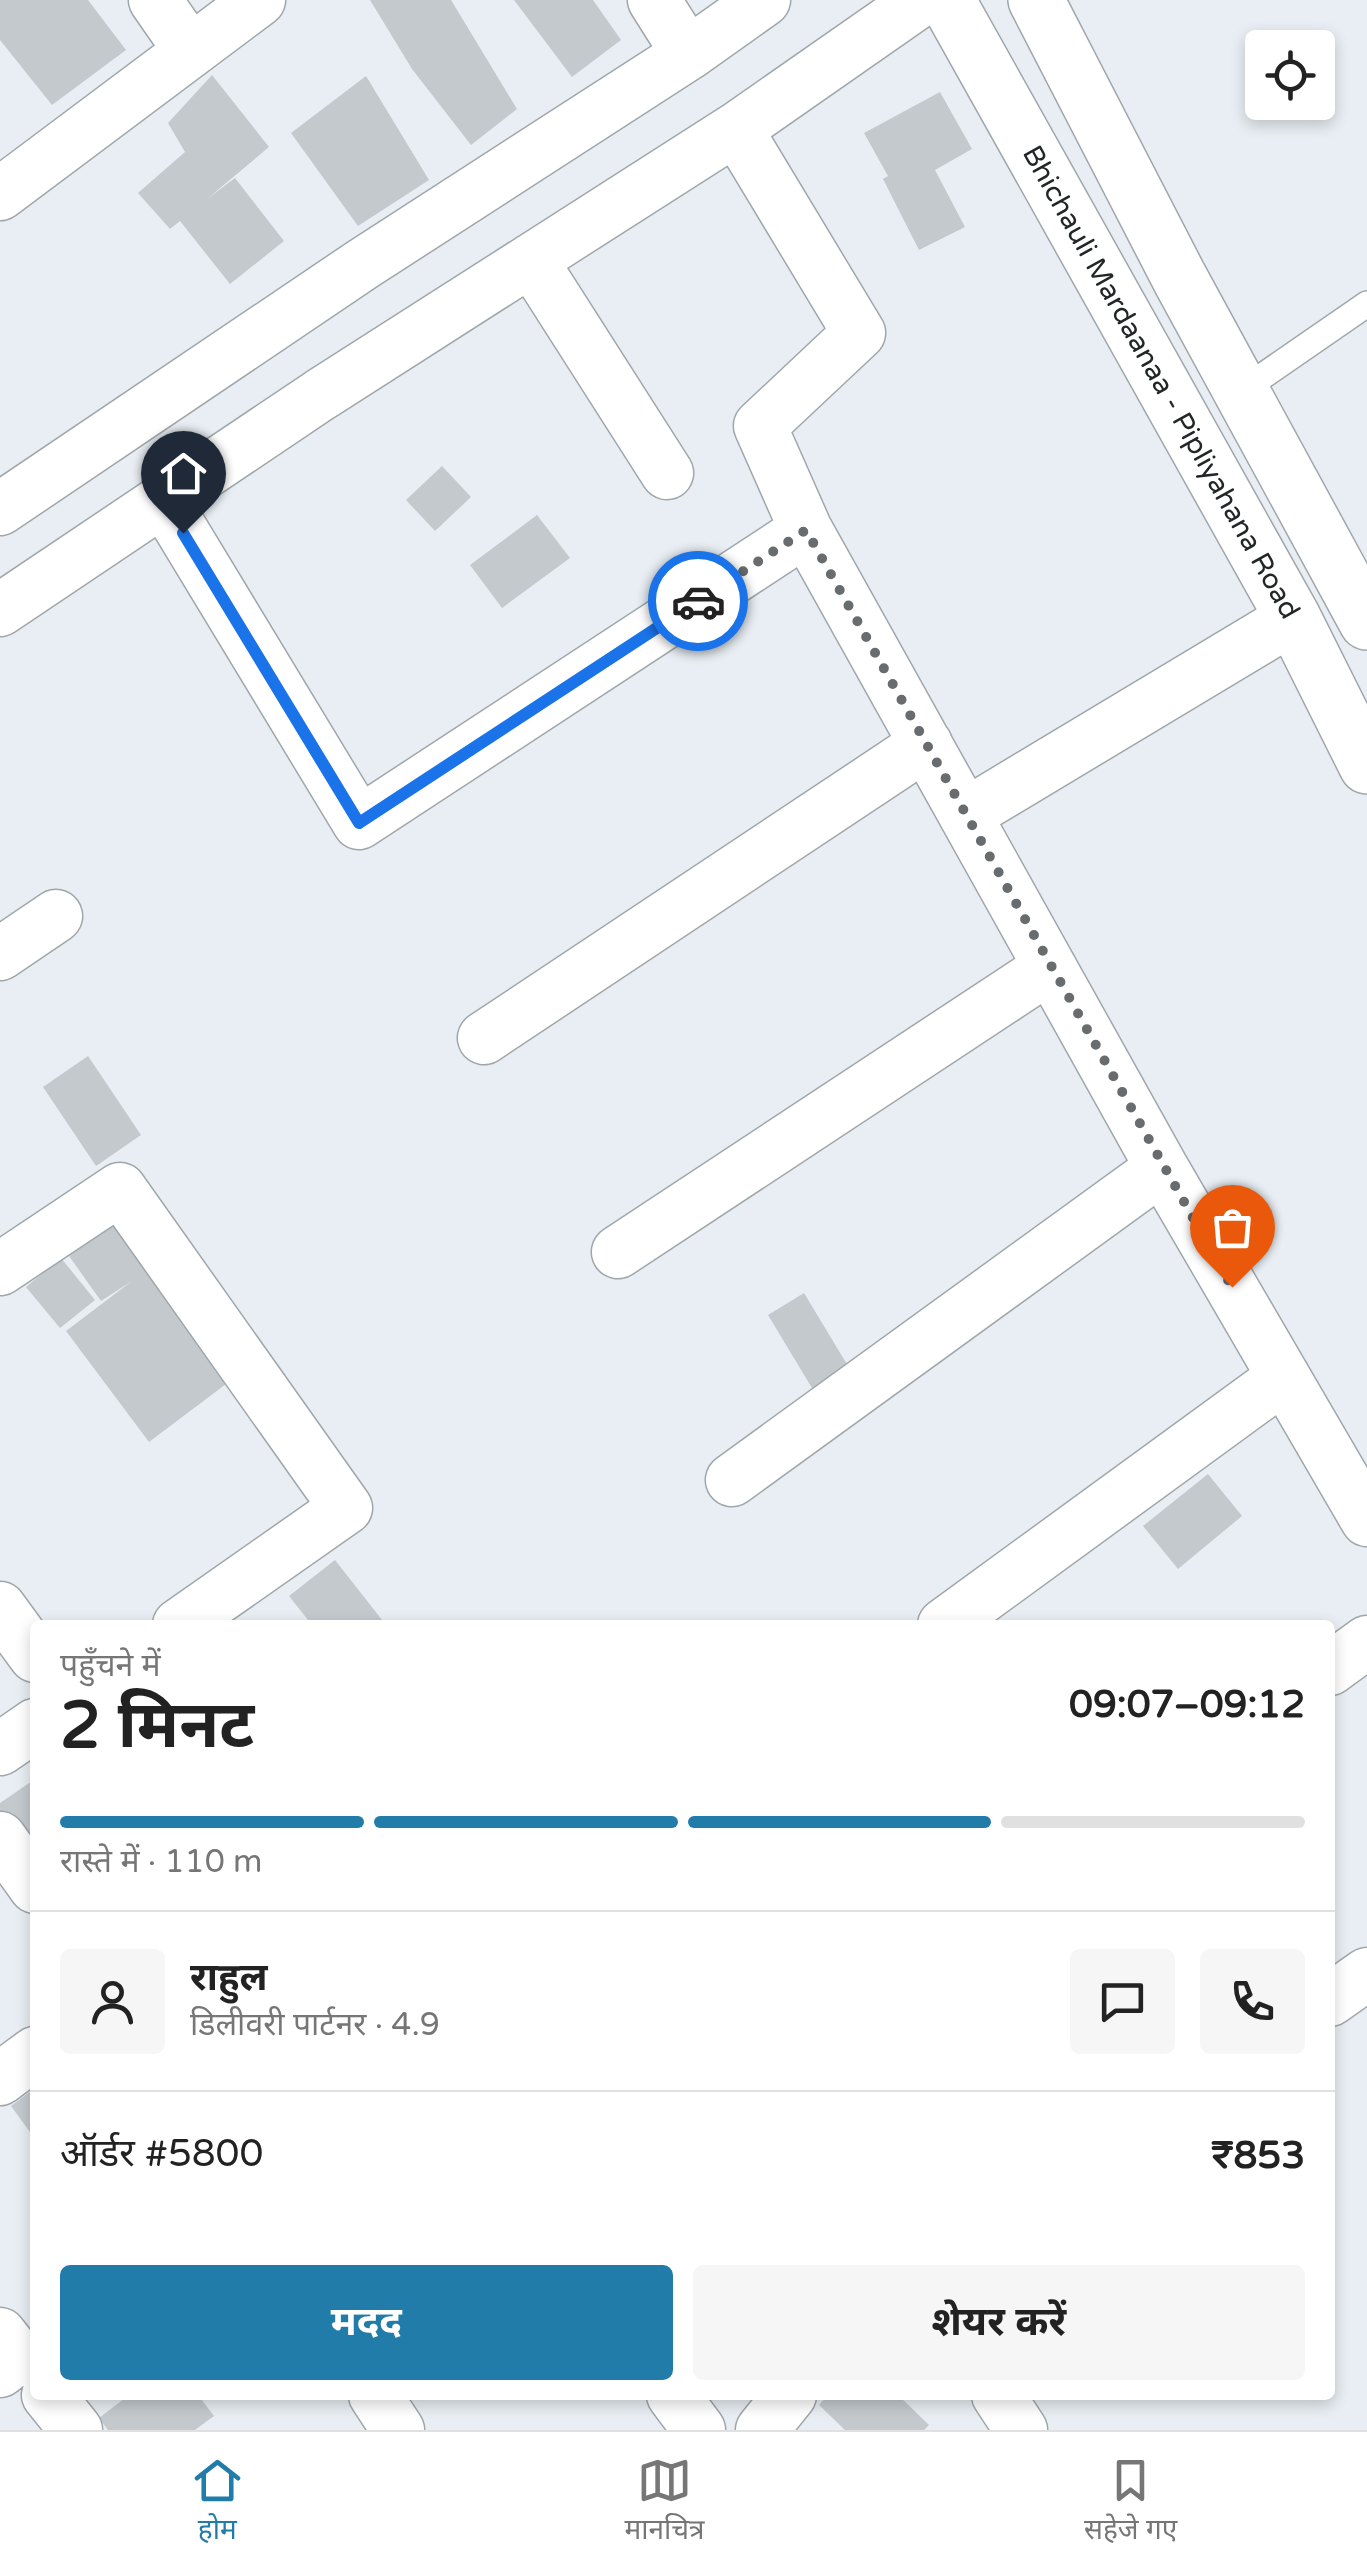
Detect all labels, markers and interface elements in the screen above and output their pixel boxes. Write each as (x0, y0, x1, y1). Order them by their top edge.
map controls (1245, 30, 1335, 120)
button: locate (1245, 30, 1335, 120)
street label: Bhichauli Mardaanaa - Pipliyahana Road (1015, 140, 1307, 625)
pin (141, 431, 226, 534)
icon: home (156, 446, 211, 501)
courier (648, 551, 748, 651)
icon: car (671, 574, 726, 629)
pin (1190, 1185, 1275, 1288)
icon: bag (1205, 1200, 1260, 1255)
text: पहुँचने में (60, 1647, 161, 1685)
text: 09:07–09:12 (1069, 1682, 1305, 1728)
text: 2 मिनट (60, 1687, 254, 1766)
text: रास्ते में · 110 m (60, 1843, 262, 1881)
button: person (60, 1949, 165, 2054)
button: chat (1070, 1949, 1175, 2054)
button: phone (1200, 1949, 1305, 2054)
text: राहुल (190, 1955, 267, 2001)
text: डिलीवरी पार्टनर · 4.9 (190, 2006, 440, 2044)
text: ऑर्डर #5800 (60, 2131, 263, 2177)
text: ₹853 (1211, 2133, 1305, 2179)
button: मदद (60, 2265, 673, 2380)
button: शेयर करें (693, 2265, 1305, 2380)
tab: होम (190, 2453, 245, 2550)
tab: मानचित्र (624, 2453, 704, 2550)
tab: सहेजे गए (1084, 2453, 1177, 2550)

